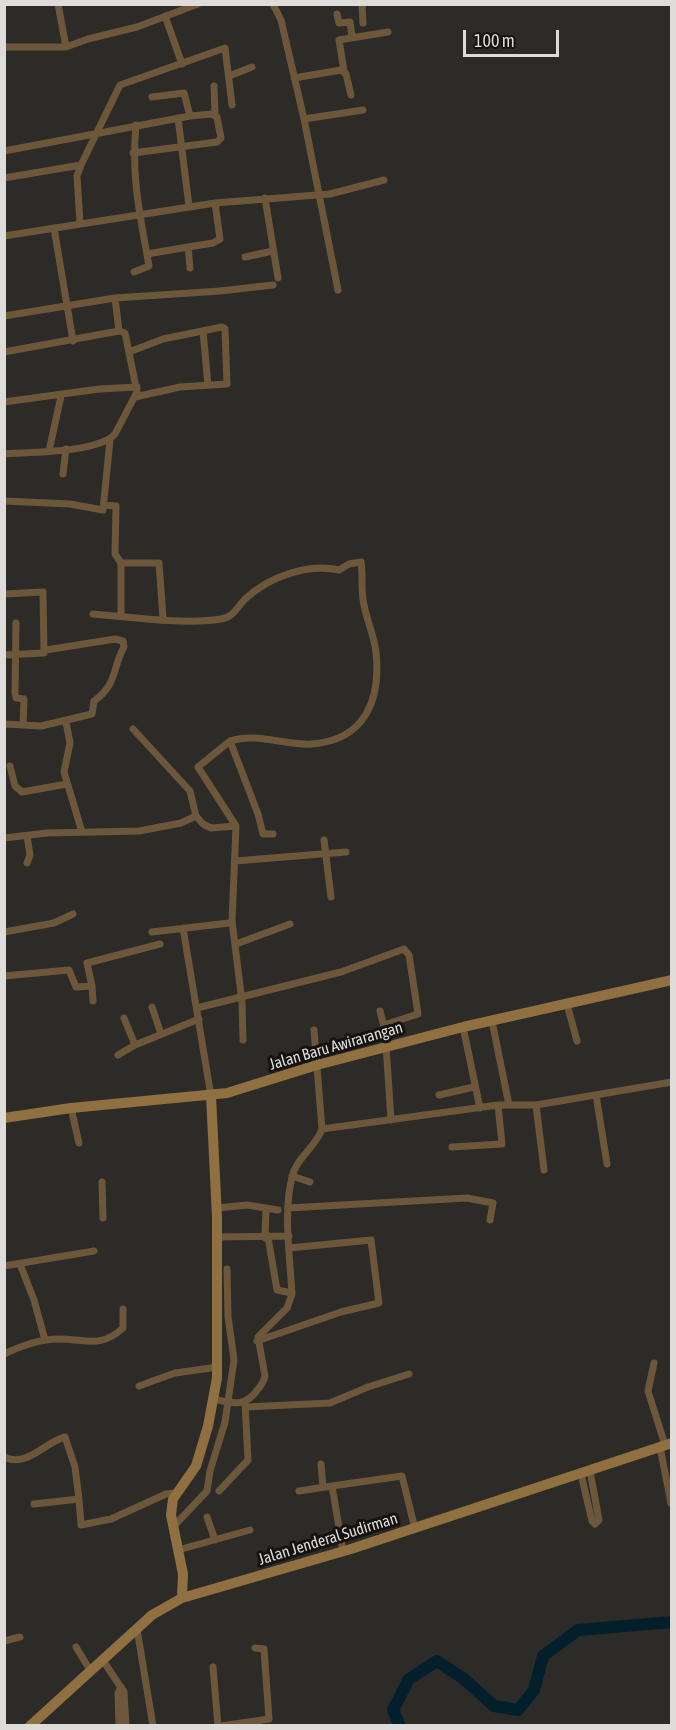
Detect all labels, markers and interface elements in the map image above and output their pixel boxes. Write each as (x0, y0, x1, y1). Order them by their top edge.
scale bar (466, 18, 562, 56)
text: 100 m (474, 30, 515, 51)
street label: Jalan Baru Awirarangan (267, 1018, 405, 1074)
street label: Jalan Jenderal Sudirman (256, 1509, 400, 1569)

